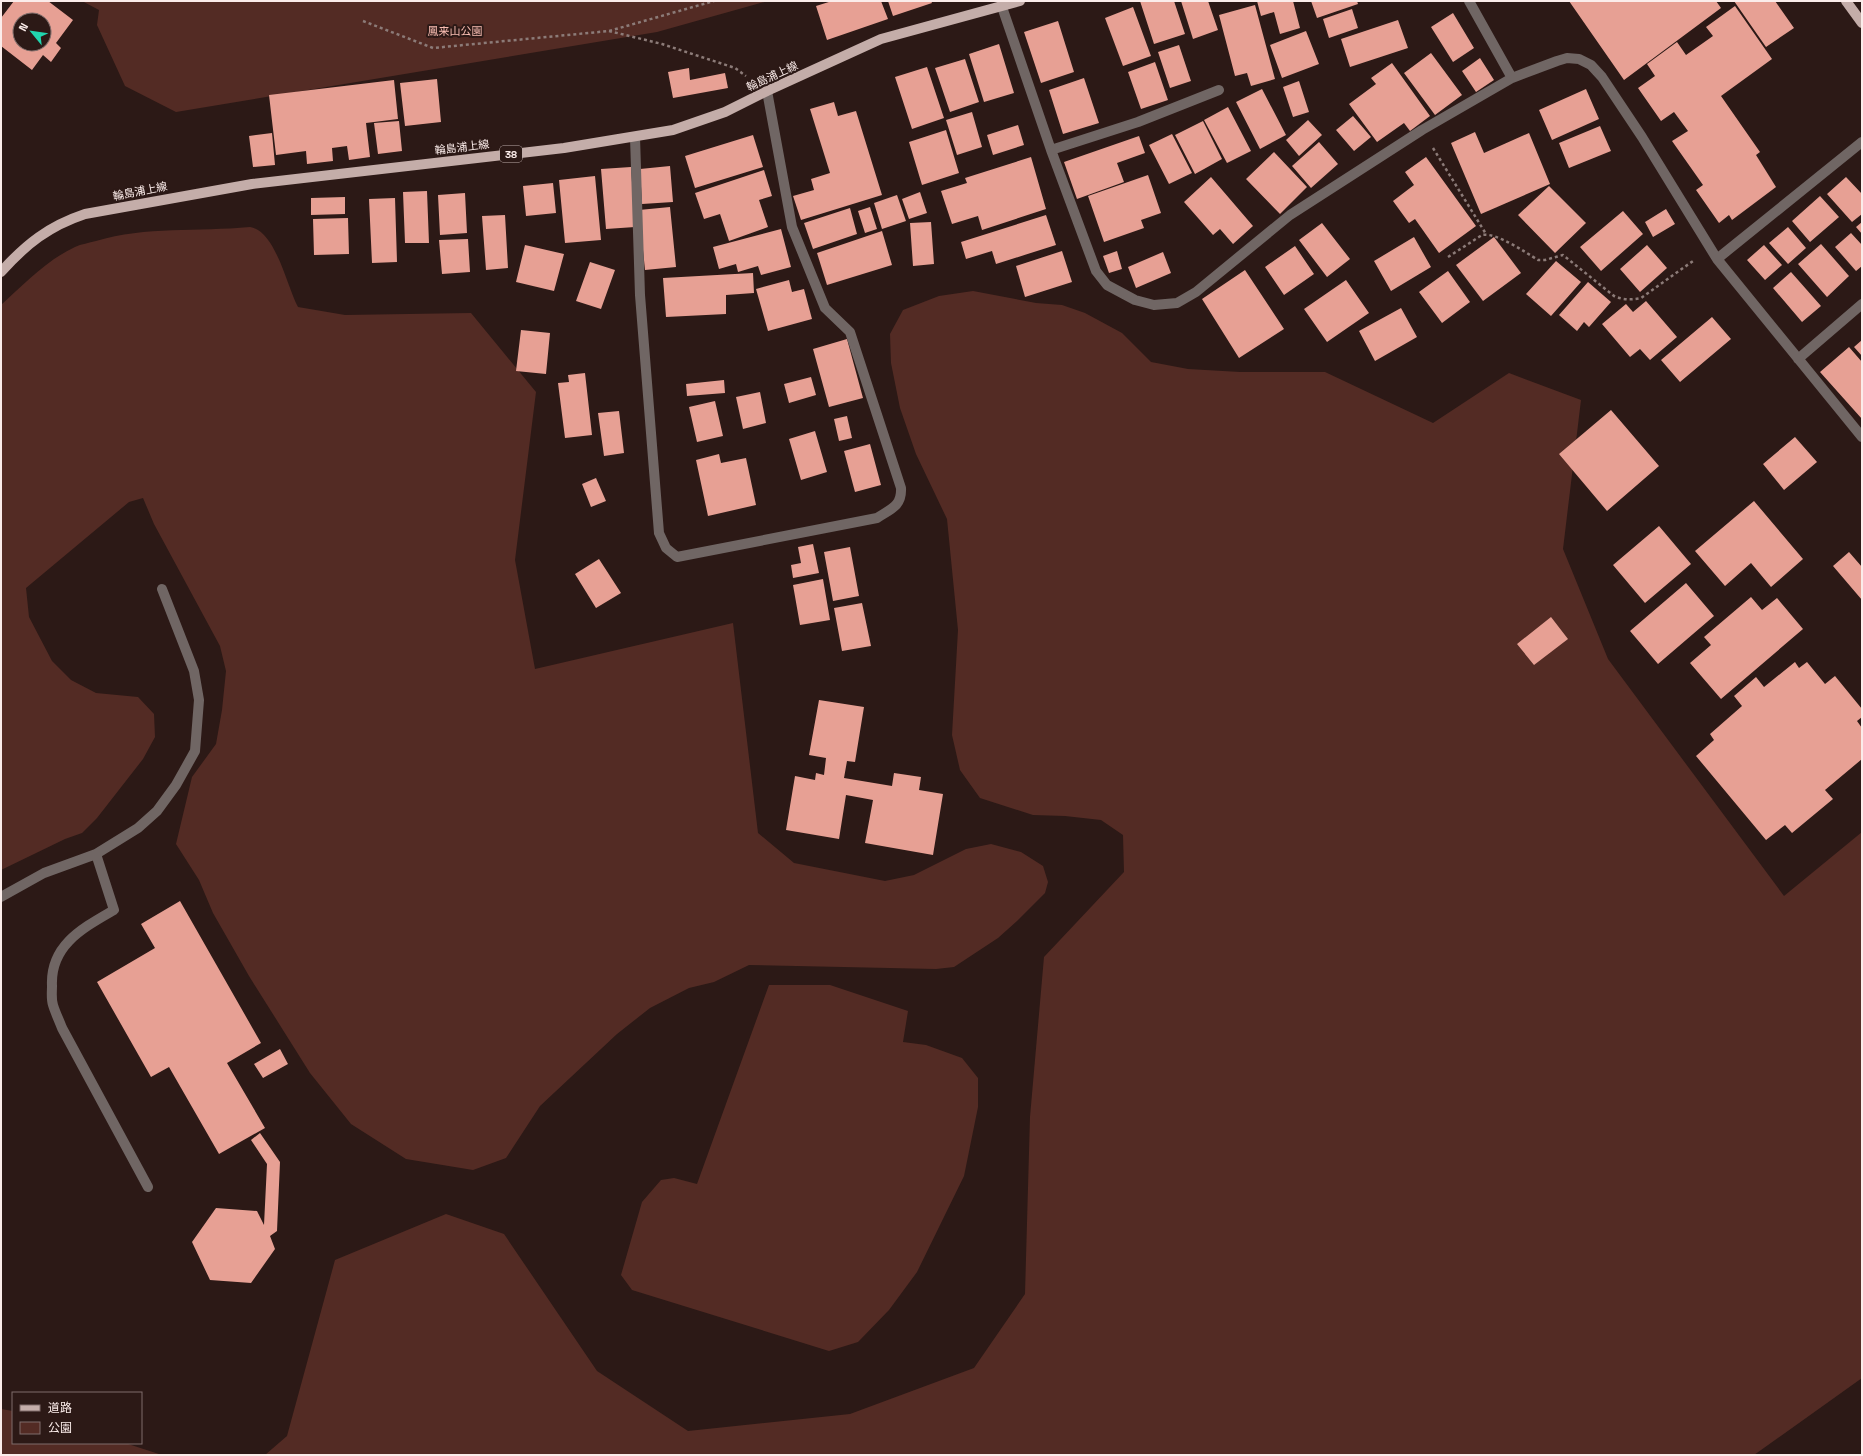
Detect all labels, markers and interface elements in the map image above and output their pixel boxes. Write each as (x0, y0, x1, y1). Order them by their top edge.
north arrow (12, 12, 52, 52)
text: N (15, 21, 31, 34)
park label: 鳳来山公園 (428, 24, 483, 38)
street label: 輪島浦上線 (744, 58, 800, 94)
street label: 輪島浦上線 (434, 137, 490, 157)
road number: 38 (500, 146, 522, 162)
street label: 輪島浦上線 (112, 179, 168, 203)
legend (12, 1392, 142, 1444)
text: 道路 (48, 1400, 72, 1416)
text: 公園 (48, 1420, 72, 1436)

